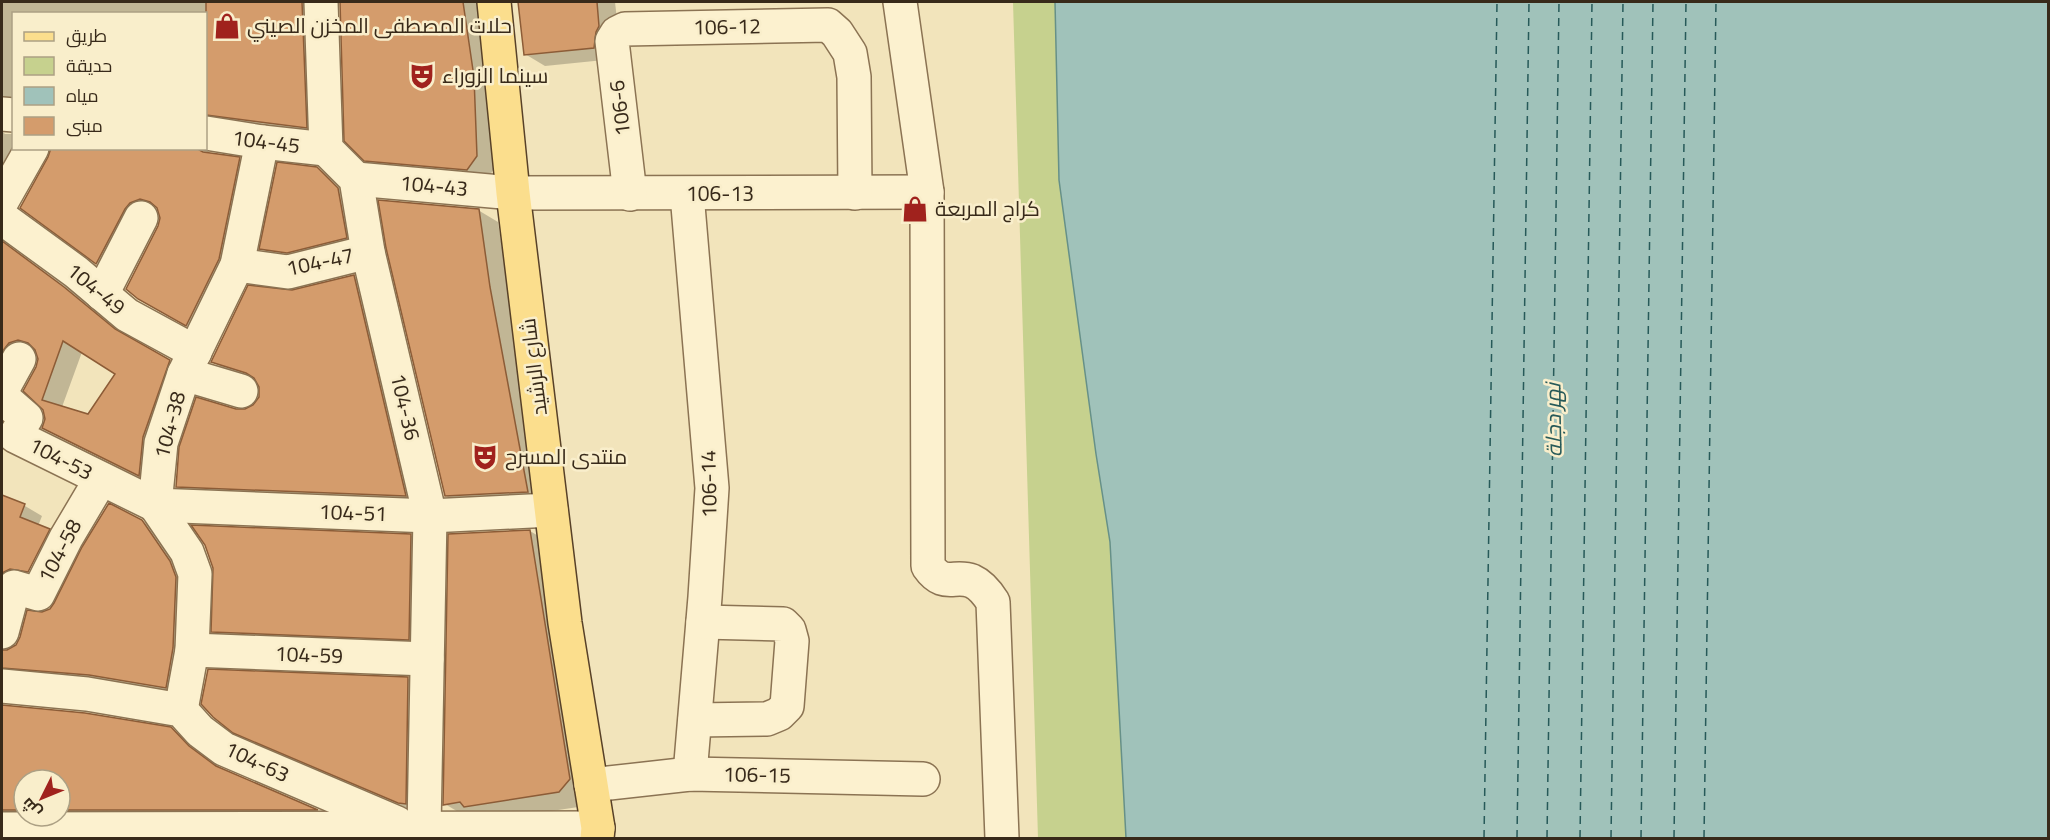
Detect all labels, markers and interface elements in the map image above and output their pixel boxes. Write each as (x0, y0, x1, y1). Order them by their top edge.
place label: حلات المصطفى المخزن الصيني (247, 6, 512, 45)
street label: 106-12 (693, 6, 761, 47)
shop icon: حلات المصطفى المخزن الصيني (212, 11, 242, 41)
legend (12, 12, 207, 150)
text: طريق (66, 19, 107, 52)
text: حديقة (66, 49, 112, 82)
place label: سينما الزوراء (442, 56, 548, 95)
theatre icon: سينما الزوراء (407, 61, 437, 91)
street label: 106-6 (597, 78, 642, 138)
text: مياه (66, 79, 99, 112)
text: مبنى (66, 109, 103, 142)
street label: 104-45 (230, 118, 302, 165)
street label: 104-43 (398, 163, 470, 208)
street label: 106-13 (686, 174, 754, 213)
place label: كراج المربعة (935, 189, 1040, 228)
shop icon: كراج المربعة (900, 194, 930, 224)
street label: 104-47 (283, 235, 357, 288)
street label: 104-49 (58, 252, 135, 325)
street label: شارع الرشيد (508, 316, 559, 418)
street label: 104-36 (379, 369, 432, 444)
water label: نهر دجلة (1531, 380, 1575, 457)
street label: 104-38 (142, 387, 197, 463)
street label: 104-53 (22, 426, 100, 491)
place label: منتدى المسرح (505, 437, 627, 476)
theatre icon: منتدى المسرح (470, 442, 500, 472)
street label: 106-14 (688, 450, 729, 518)
street label: 104-51 (318, 492, 388, 533)
street label: 104-58 (26, 511, 93, 590)
street label: 104-59 (274, 634, 344, 675)
street label: 104-63 (218, 730, 296, 794)
street label: 106-15 (723, 754, 791, 795)
north arrow (12, 768, 72, 828)
text: ش (13, 790, 49, 826)

